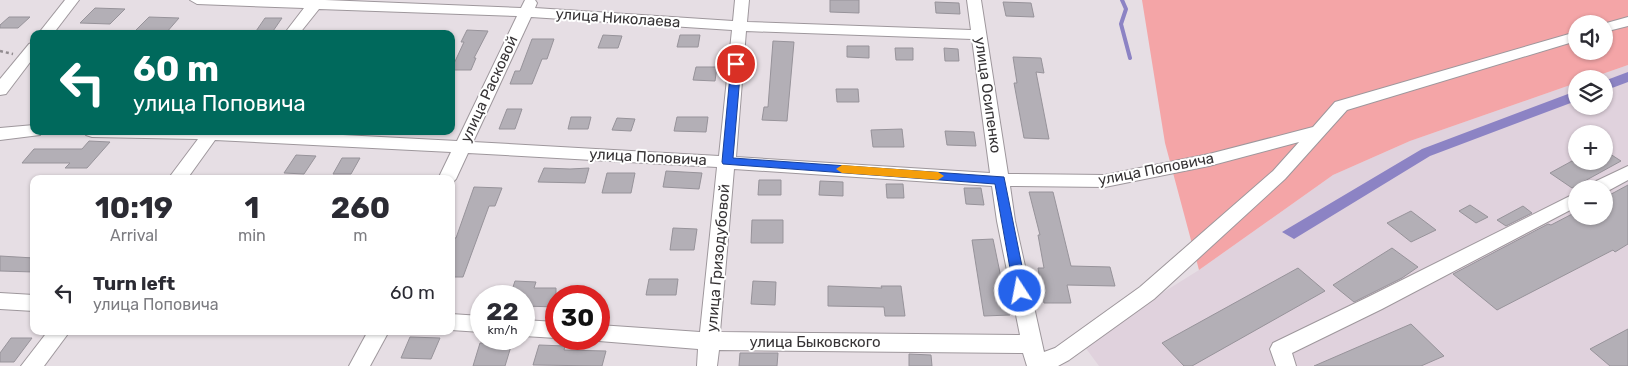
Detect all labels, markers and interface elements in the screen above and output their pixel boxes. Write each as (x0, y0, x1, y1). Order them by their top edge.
street label: улица Николаева (555, 5, 681, 31)
map controls (1568, 15, 1613, 225)
button: sound (1568, 15, 1613, 60)
street label: улица Расковой (456, 33, 522, 145)
street label: улица Осипенко (971, 36, 1005, 154)
pin (715, 43, 757, 85)
text: 60 m (133, 48, 219, 90)
icon: left (50, 50, 115, 115)
icon: arrive (722, 50, 750, 78)
button: layers (1568, 70, 1613, 115)
text: улица Поповича (133, 90, 306, 117)
button: + (1568, 125, 1613, 170)
street label: улица Поповича (589, 145, 707, 169)
street label: улица Поповича (1097, 149, 1215, 189)
button: − (1568, 180, 1613, 225)
street label: улица Гризодубовой (703, 183, 733, 333)
text: 10:19 (95, 190, 173, 226)
text: 1 (244, 190, 259, 226)
text: 260 (331, 190, 390, 226)
text: Arrival (110, 226, 158, 245)
text: min (238, 226, 266, 245)
text: m (353, 226, 367, 245)
position arrow (993, 264, 1045, 316)
text: Turn left (93, 272, 175, 295)
icon: left (50, 279, 78, 307)
text: 60 m (390, 281, 435, 304)
speed limit sign: 30 (545, 285, 610, 350)
text: улица Поповича (93, 295, 219, 314)
text: 22 (486, 297, 519, 326)
text: km/h (488, 323, 517, 337)
street label: улица Быковского (749, 333, 881, 351)

